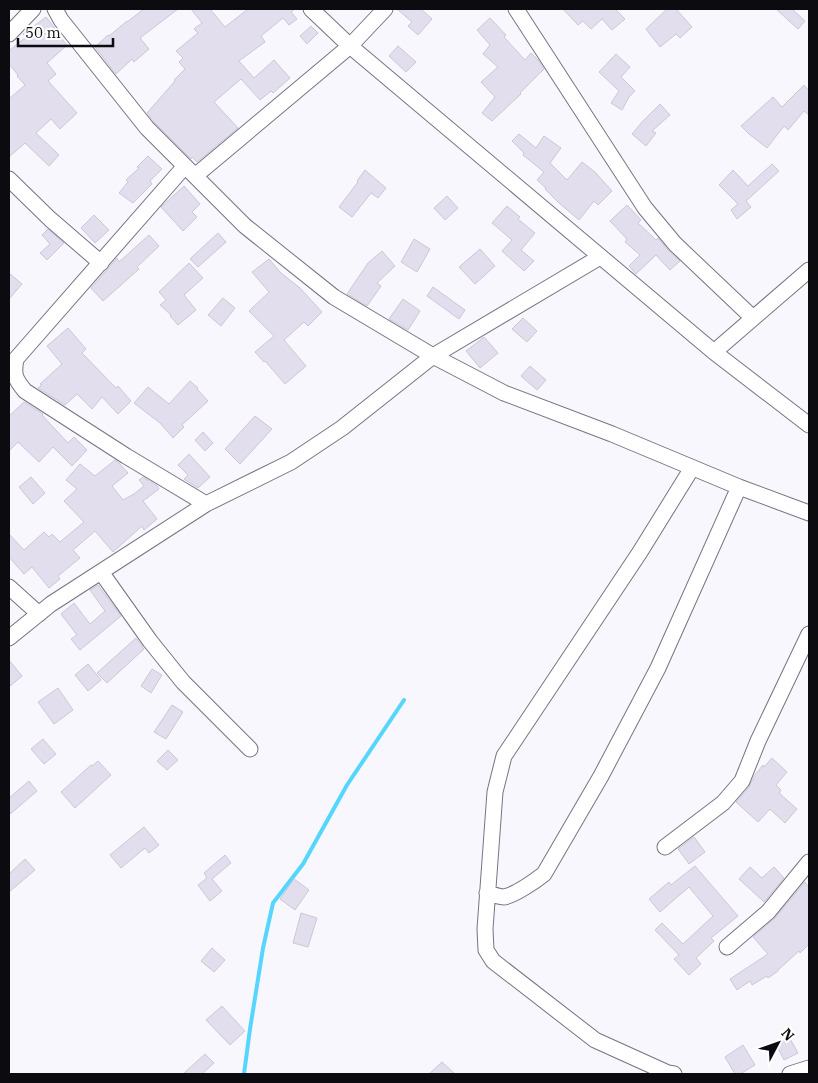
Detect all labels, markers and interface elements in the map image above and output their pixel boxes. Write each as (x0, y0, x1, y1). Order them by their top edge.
scale bar (18, 15, 112, 47)
text: 50 m (25, 23, 61, 42)
north arrow (753, 1018, 803, 1068)
text: N (777, 1024, 798, 1045)

